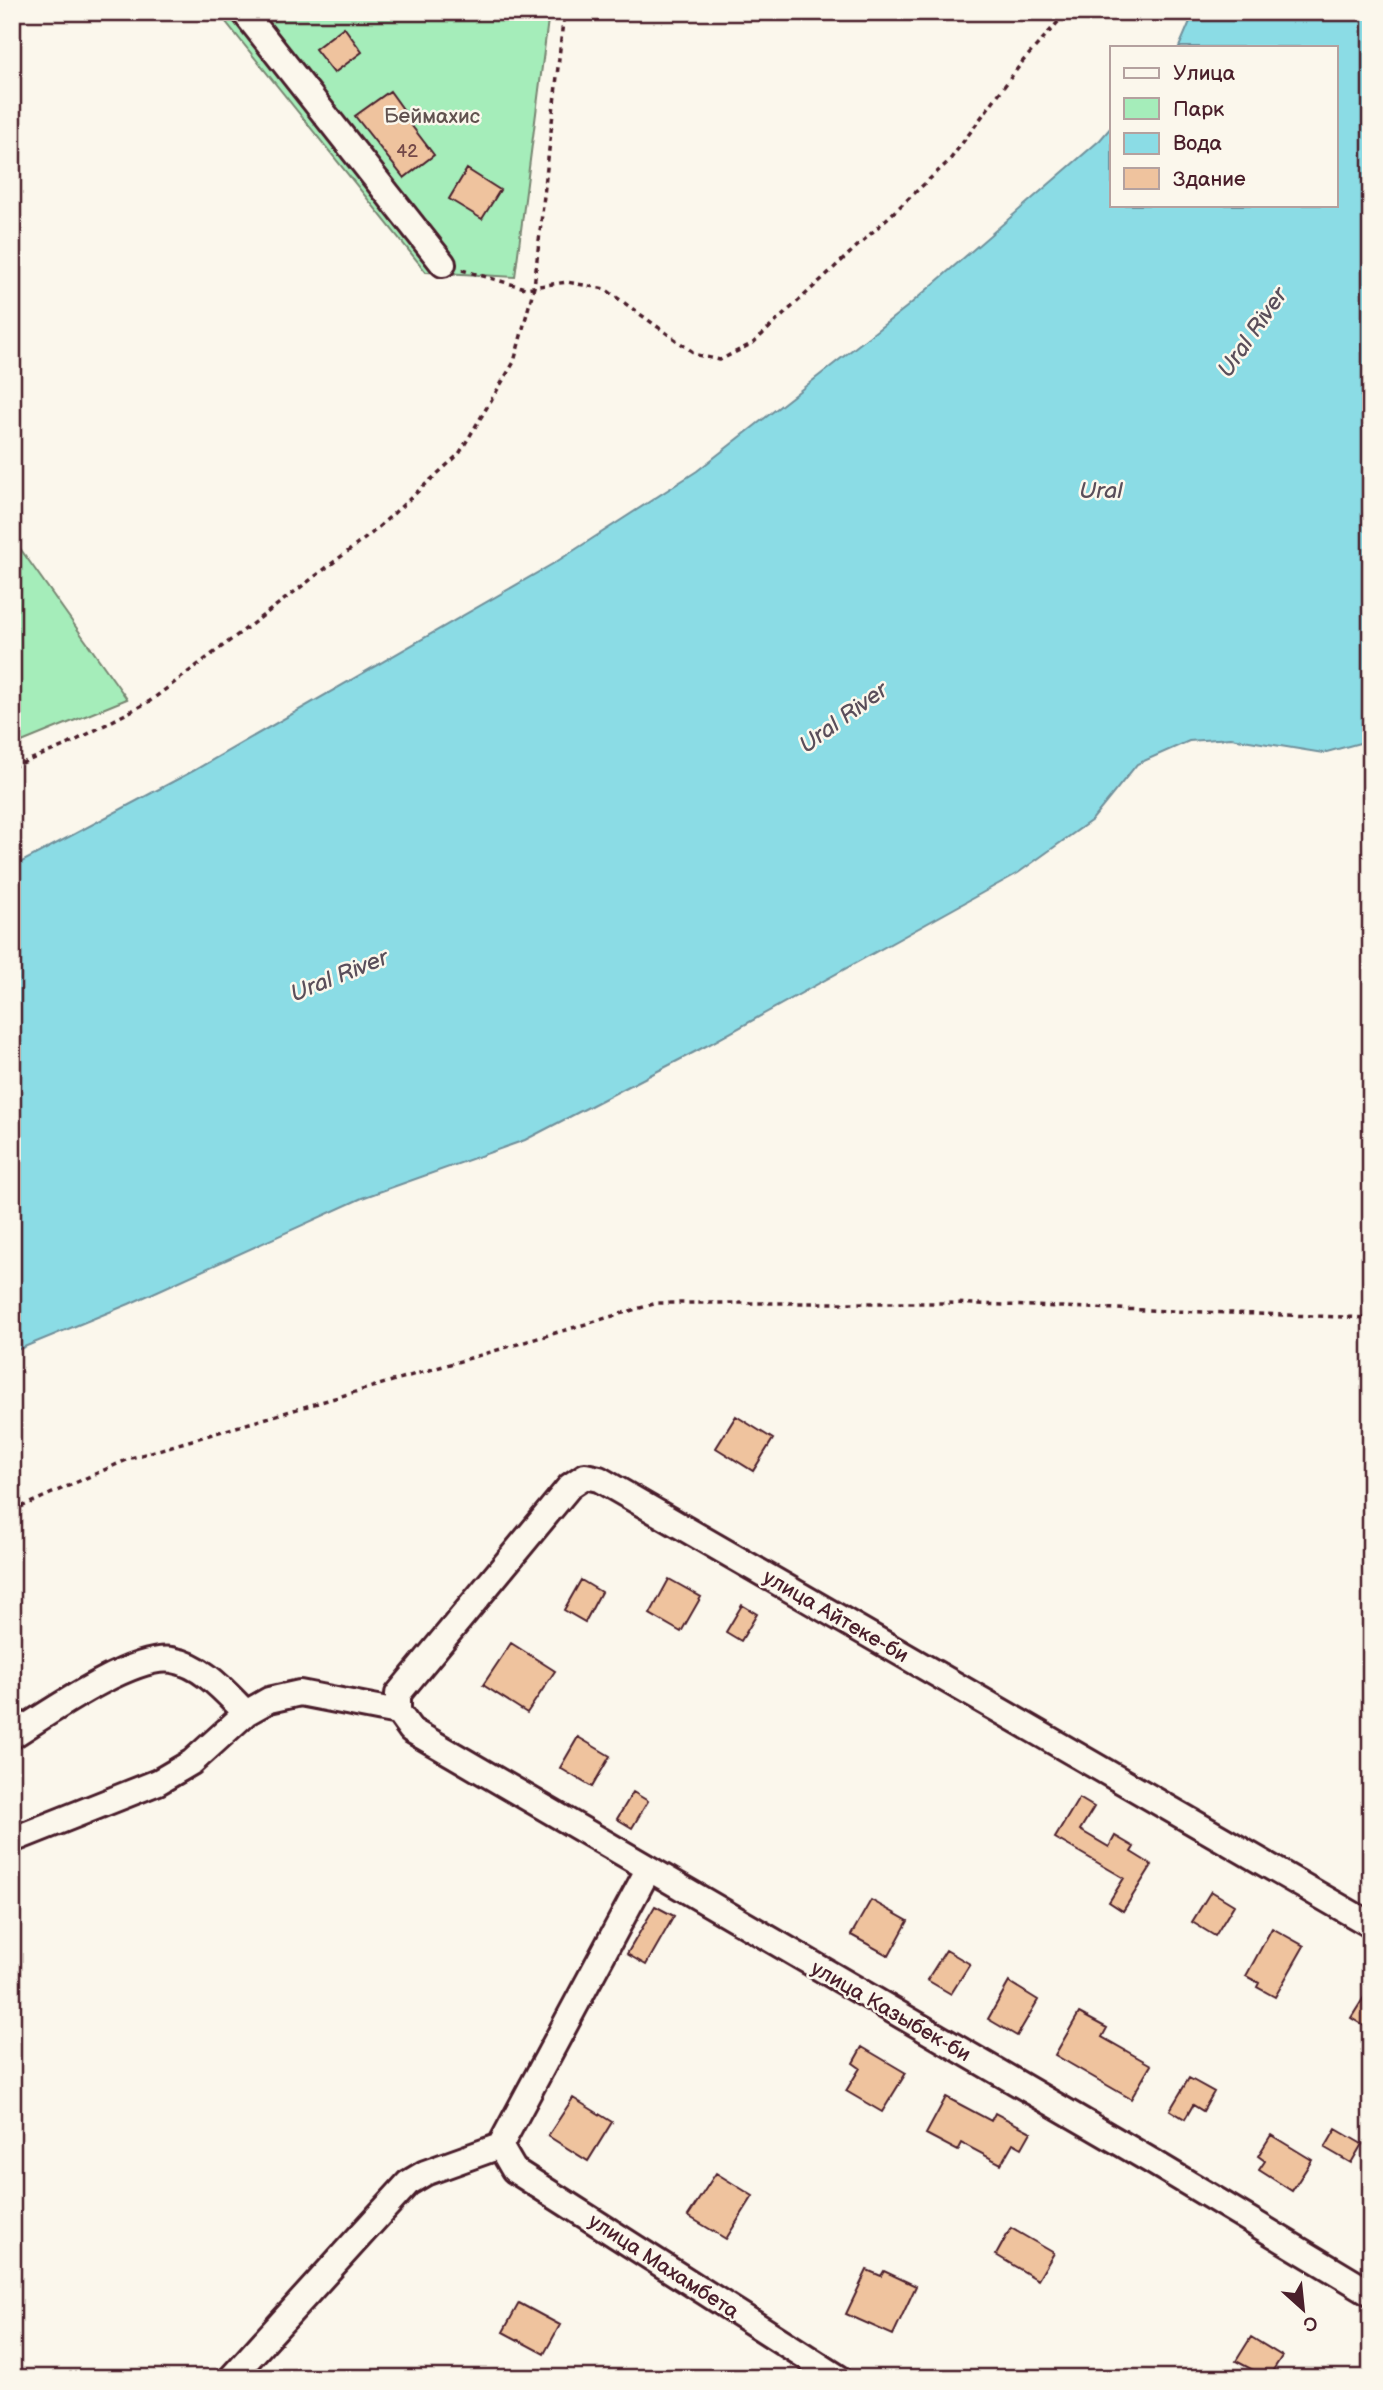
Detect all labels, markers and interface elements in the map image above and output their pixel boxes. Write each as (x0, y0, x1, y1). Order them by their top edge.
legend (1110, 46, 1338, 206)
text: Улица (1173, 61, 1236, 86)
text: Парк (1173, 97, 1224, 122)
park label: Беймахис (384, 104, 480, 129)
text: Вода (1173, 131, 1222, 156)
house number: 42 (396, 141, 418, 162)
text: Здание (1173, 167, 1246, 192)
water label: Ural River (1212, 281, 1295, 383)
water label: Ural (1079, 477, 1123, 505)
water label: Ural River (794, 675, 895, 759)
water label: Ural River (286, 943, 394, 1008)
street label: улица Айтеке-би (759, 1565, 913, 1668)
street label: улица Казыбек-би (806, 1956, 975, 2067)
street label: улица Махамбета (584, 2208, 744, 2325)
north arrow (1268, 2274, 1338, 2344)
text: С (1299, 2310, 1321, 2336)

